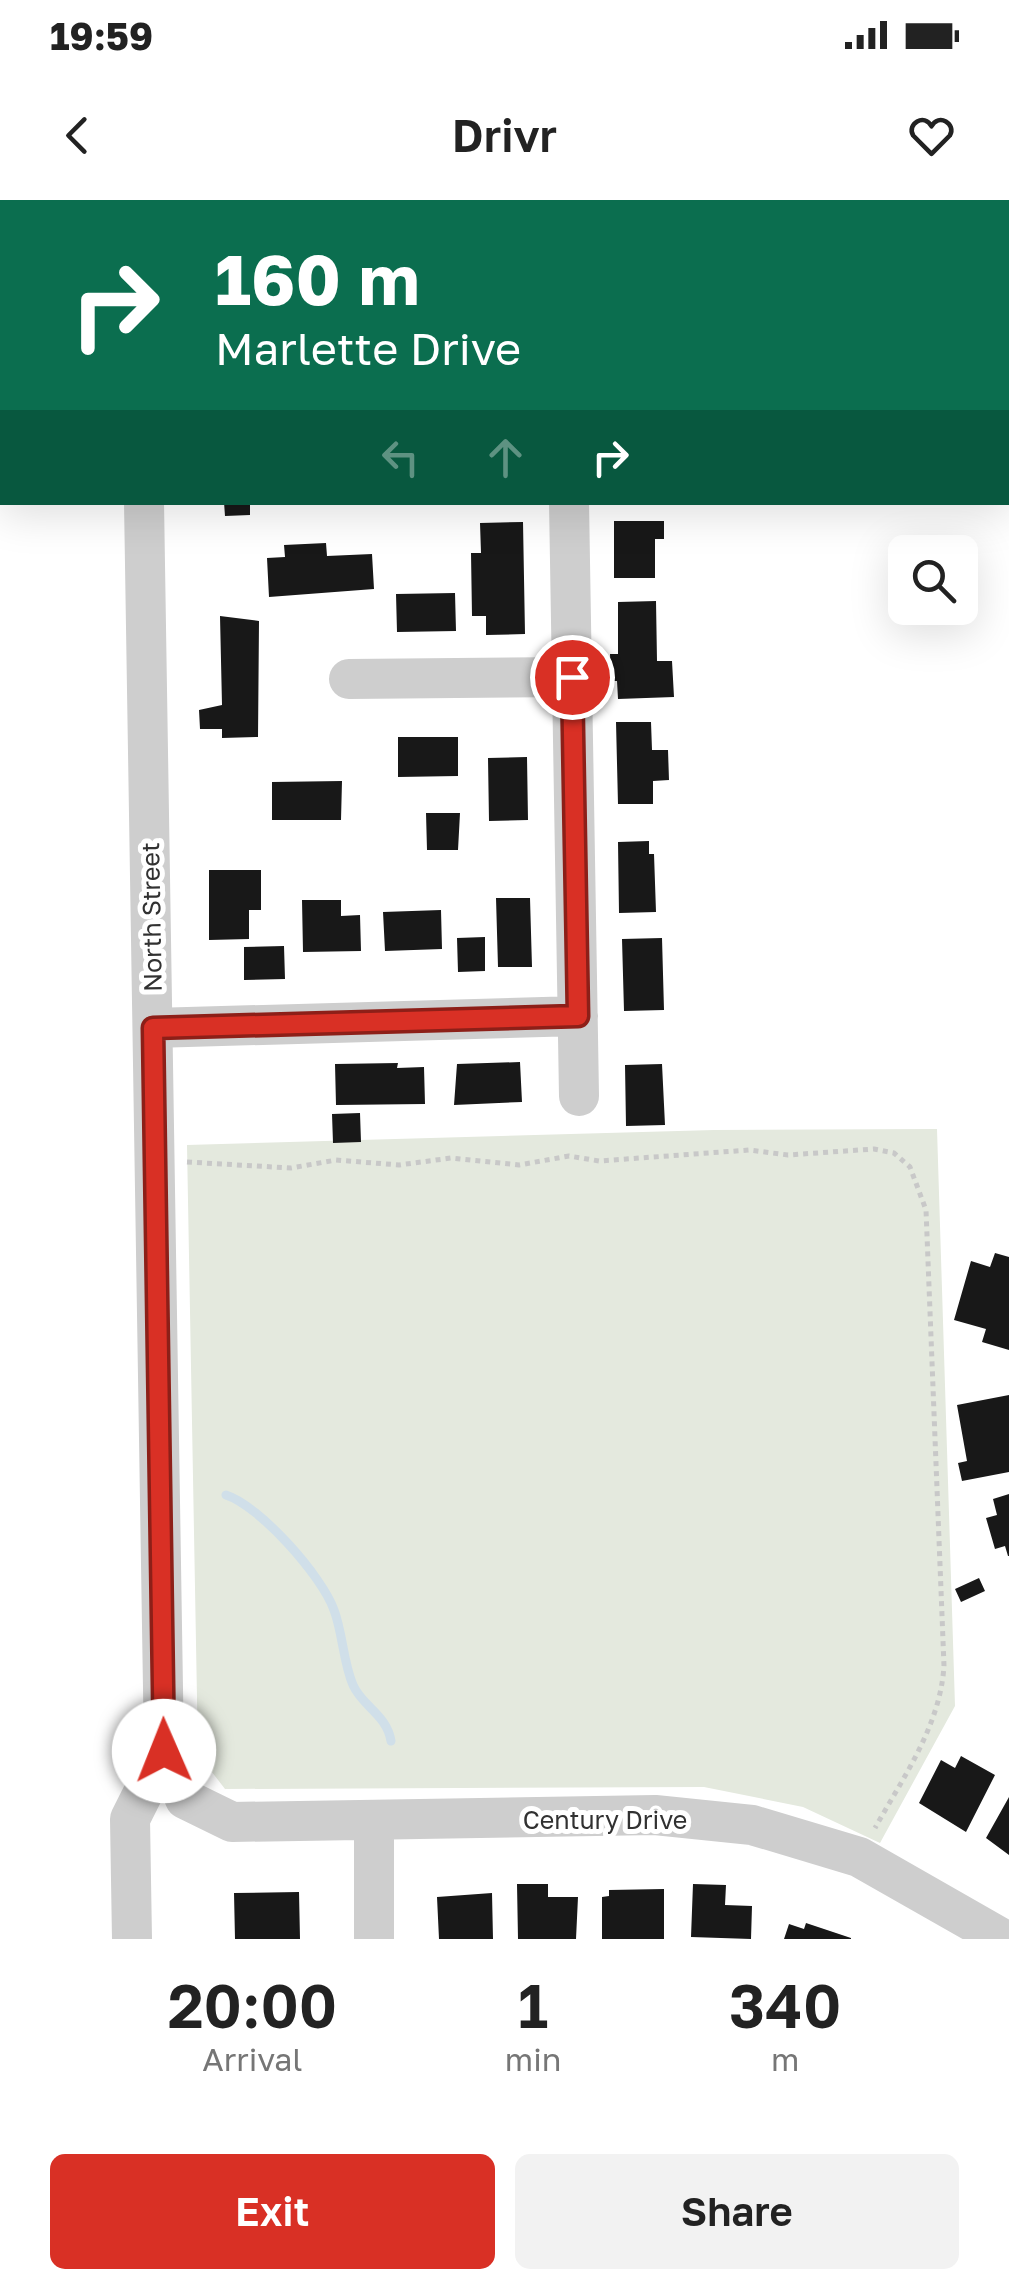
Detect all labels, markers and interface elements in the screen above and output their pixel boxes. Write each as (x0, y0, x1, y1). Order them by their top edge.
text: 19:59 (50, 13, 153, 58)
icon: back (50, 108, 105, 163)
text: Drivr (452, 108, 557, 162)
icon: heart (904, 108, 959, 163)
text: 160 m (215, 236, 420, 320)
icon: right (50, 240, 180, 370)
text: Marlette Drive (215, 321, 521, 375)
icon: left (373, 430, 428, 485)
icon: ahead (478, 430, 533, 485)
icon: right (583, 430, 638, 485)
map controls (888, 535, 978, 625)
button: search (888, 535, 978, 625)
pin (530, 635, 615, 720)
icon: arrive (545, 650, 600, 705)
street label: North Street (134, 842, 168, 992)
position arrow (112, 1699, 216, 1803)
street label: Century Drive (523, 1804, 687, 1835)
text: 20:00 (168, 1969, 337, 2041)
text: 1 (518, 1969, 548, 2041)
text: 340 (729, 1969, 841, 2041)
text: Arrival (202, 2040, 303, 2078)
text: min (505, 2040, 561, 2078)
text: m (771, 2040, 799, 2078)
button: Exit (50, 2154, 495, 2269)
button: Share (515, 2154, 959, 2269)

